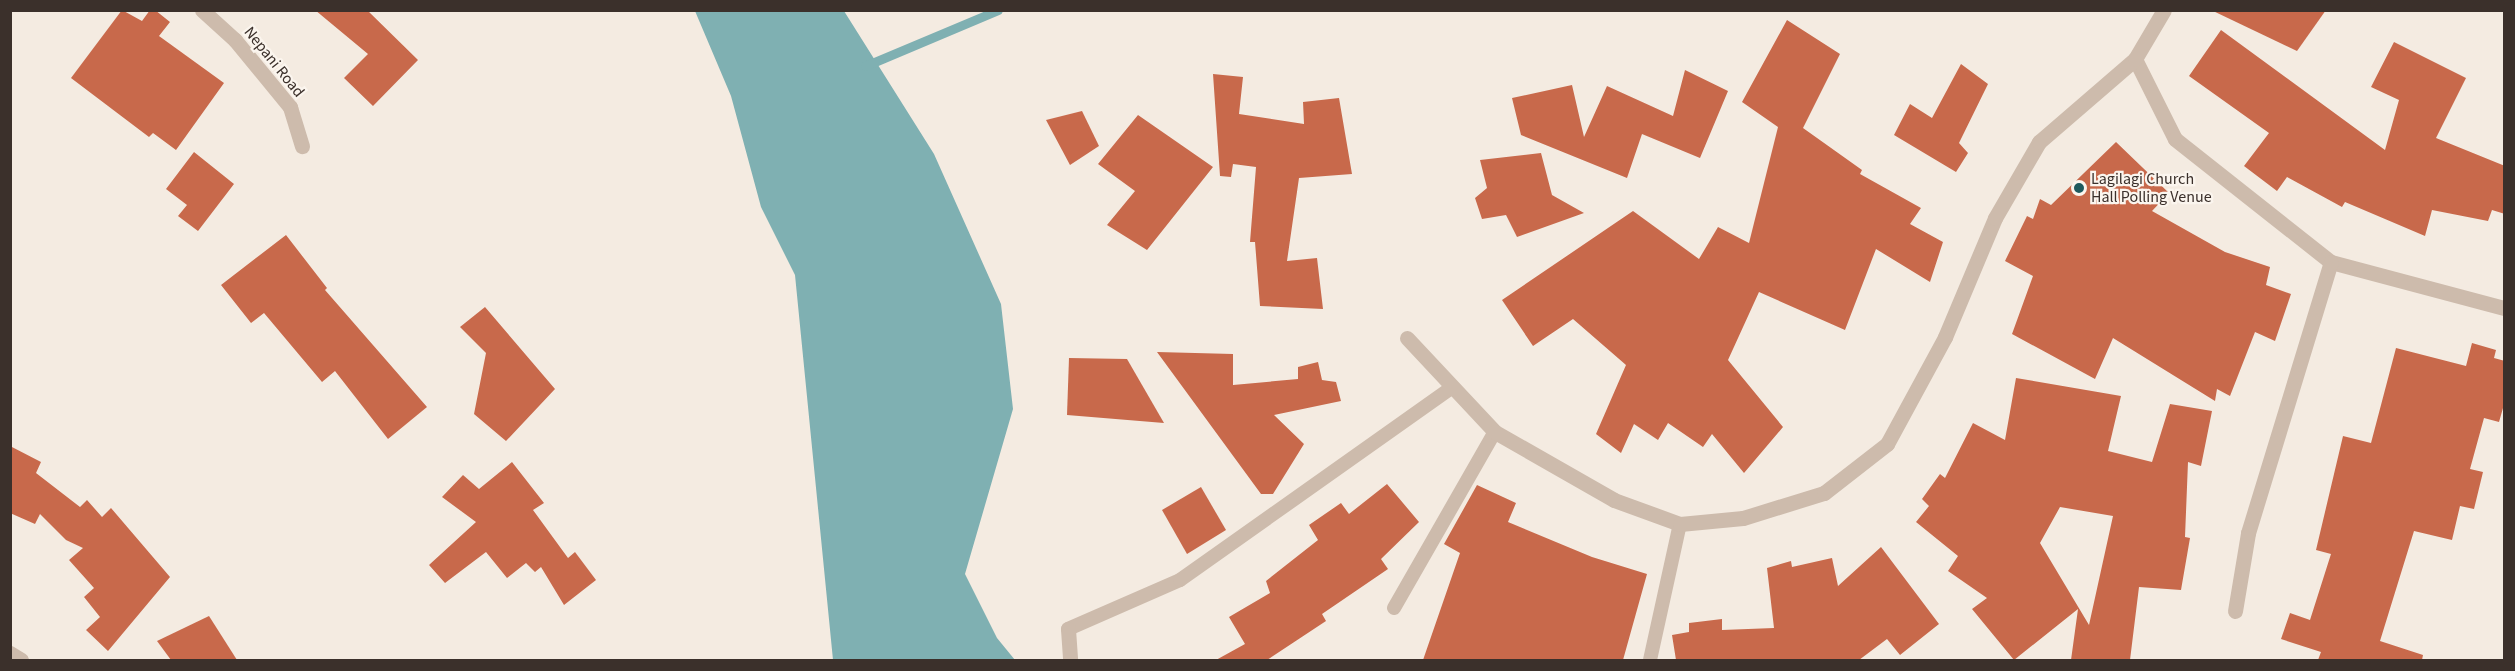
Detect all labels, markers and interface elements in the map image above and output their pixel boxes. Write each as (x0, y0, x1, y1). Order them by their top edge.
street label: Nepani Road (240, 23, 308, 101)
place label: Lagilagi Church Hall Polling Venue (2091, 169, 2212, 207)
marker: Lagilagi Church Hall Polling Venue (2072, 181, 2086, 195)

